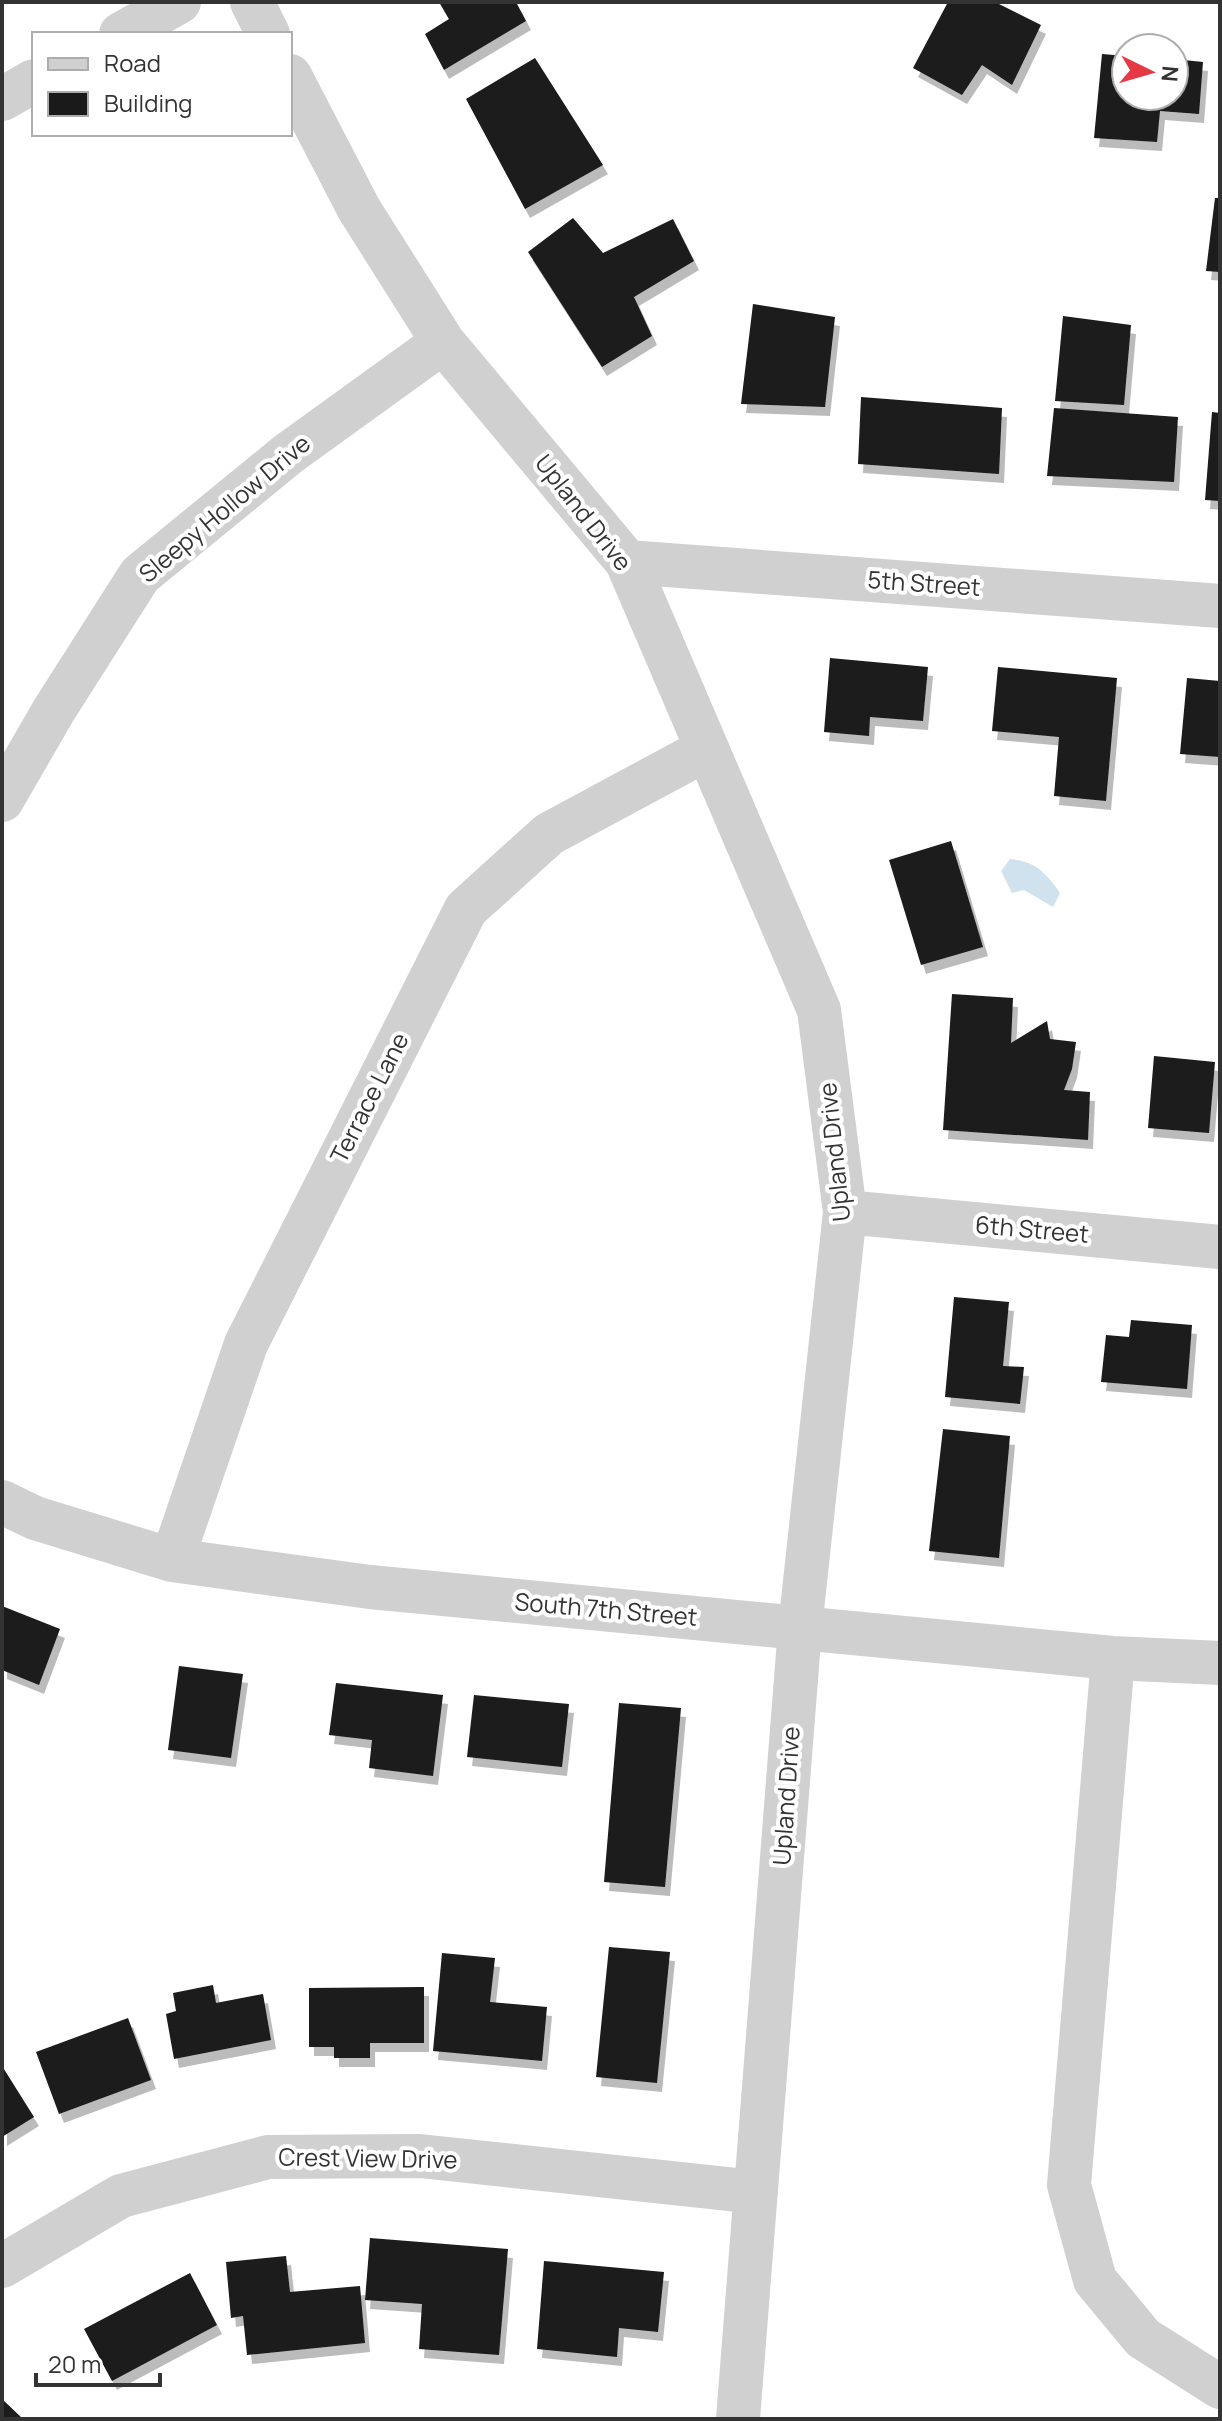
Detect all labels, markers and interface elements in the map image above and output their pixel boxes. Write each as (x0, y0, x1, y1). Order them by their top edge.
legend (32, 32, 292, 136)
north arrow (1110, 32, 1190, 112)
text: Road (104, 46, 161, 79)
text: N (1154, 65, 1186, 83)
text: Building (104, 86, 192, 119)
street label: Sleepy Hollow Drive (131, 426, 317, 589)
street label: Upland Drive (528, 447, 640, 577)
street label: 5th Street (867, 562, 982, 603)
street label: Terrace Lane (322, 1027, 416, 1168)
street label: Upland Drive (810, 1081, 857, 1223)
street label: 6th Street (974, 1207, 1090, 1250)
street label: South 7th Street (513, 1584, 699, 1633)
street label: Upland Drive (764, 1725, 807, 1867)
street label: Crest View Drive (278, 2139, 458, 2176)
scale bar (36, 2337, 160, 2387)
text: 20 m (48, 2347, 101, 2380)

